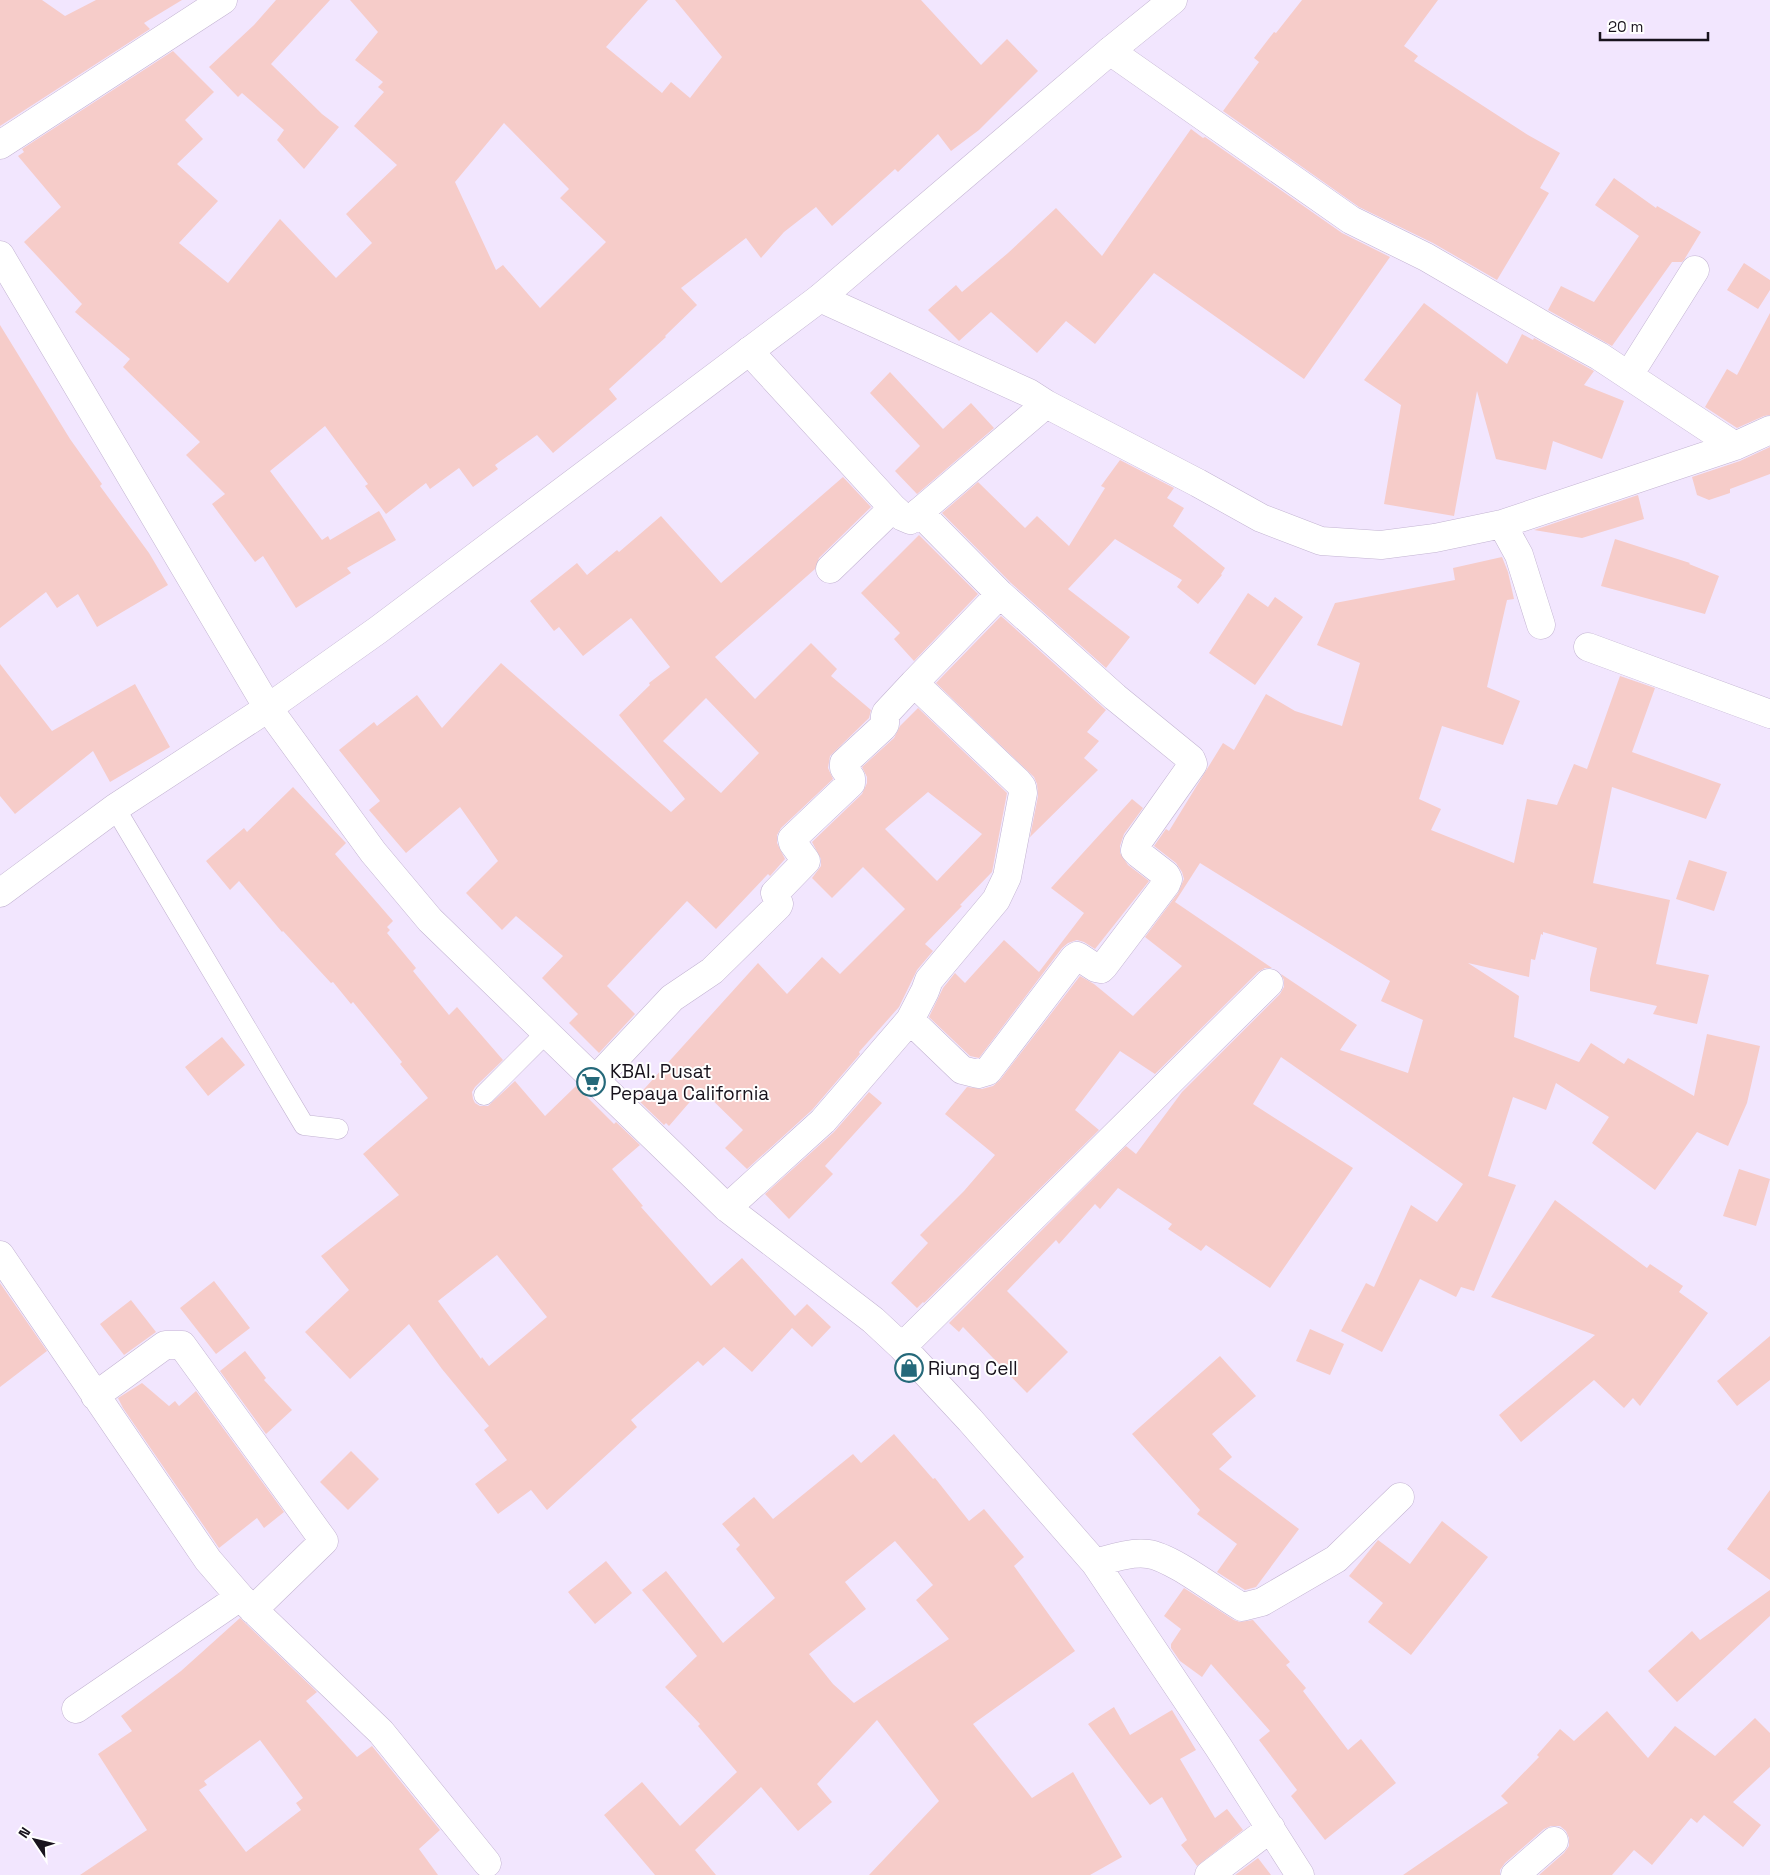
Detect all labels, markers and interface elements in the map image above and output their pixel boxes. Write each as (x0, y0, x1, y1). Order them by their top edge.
scale bar (1600, 10, 1708, 42)
text: 20 m (1608, 17, 1643, 36)
place label: KBAI. Pusat Pepaya California (610, 1059, 769, 1106)
supermarket icon: KBAI. Pusat Pepaya California (576, 1067, 606, 1097)
shop icon: Riung Cell (894, 1353, 924, 1383)
place label: Riung Cell (928, 1356, 1018, 1381)
north arrow (10, 1815, 60, 1865)
text: N (14, 1824, 34, 1842)

